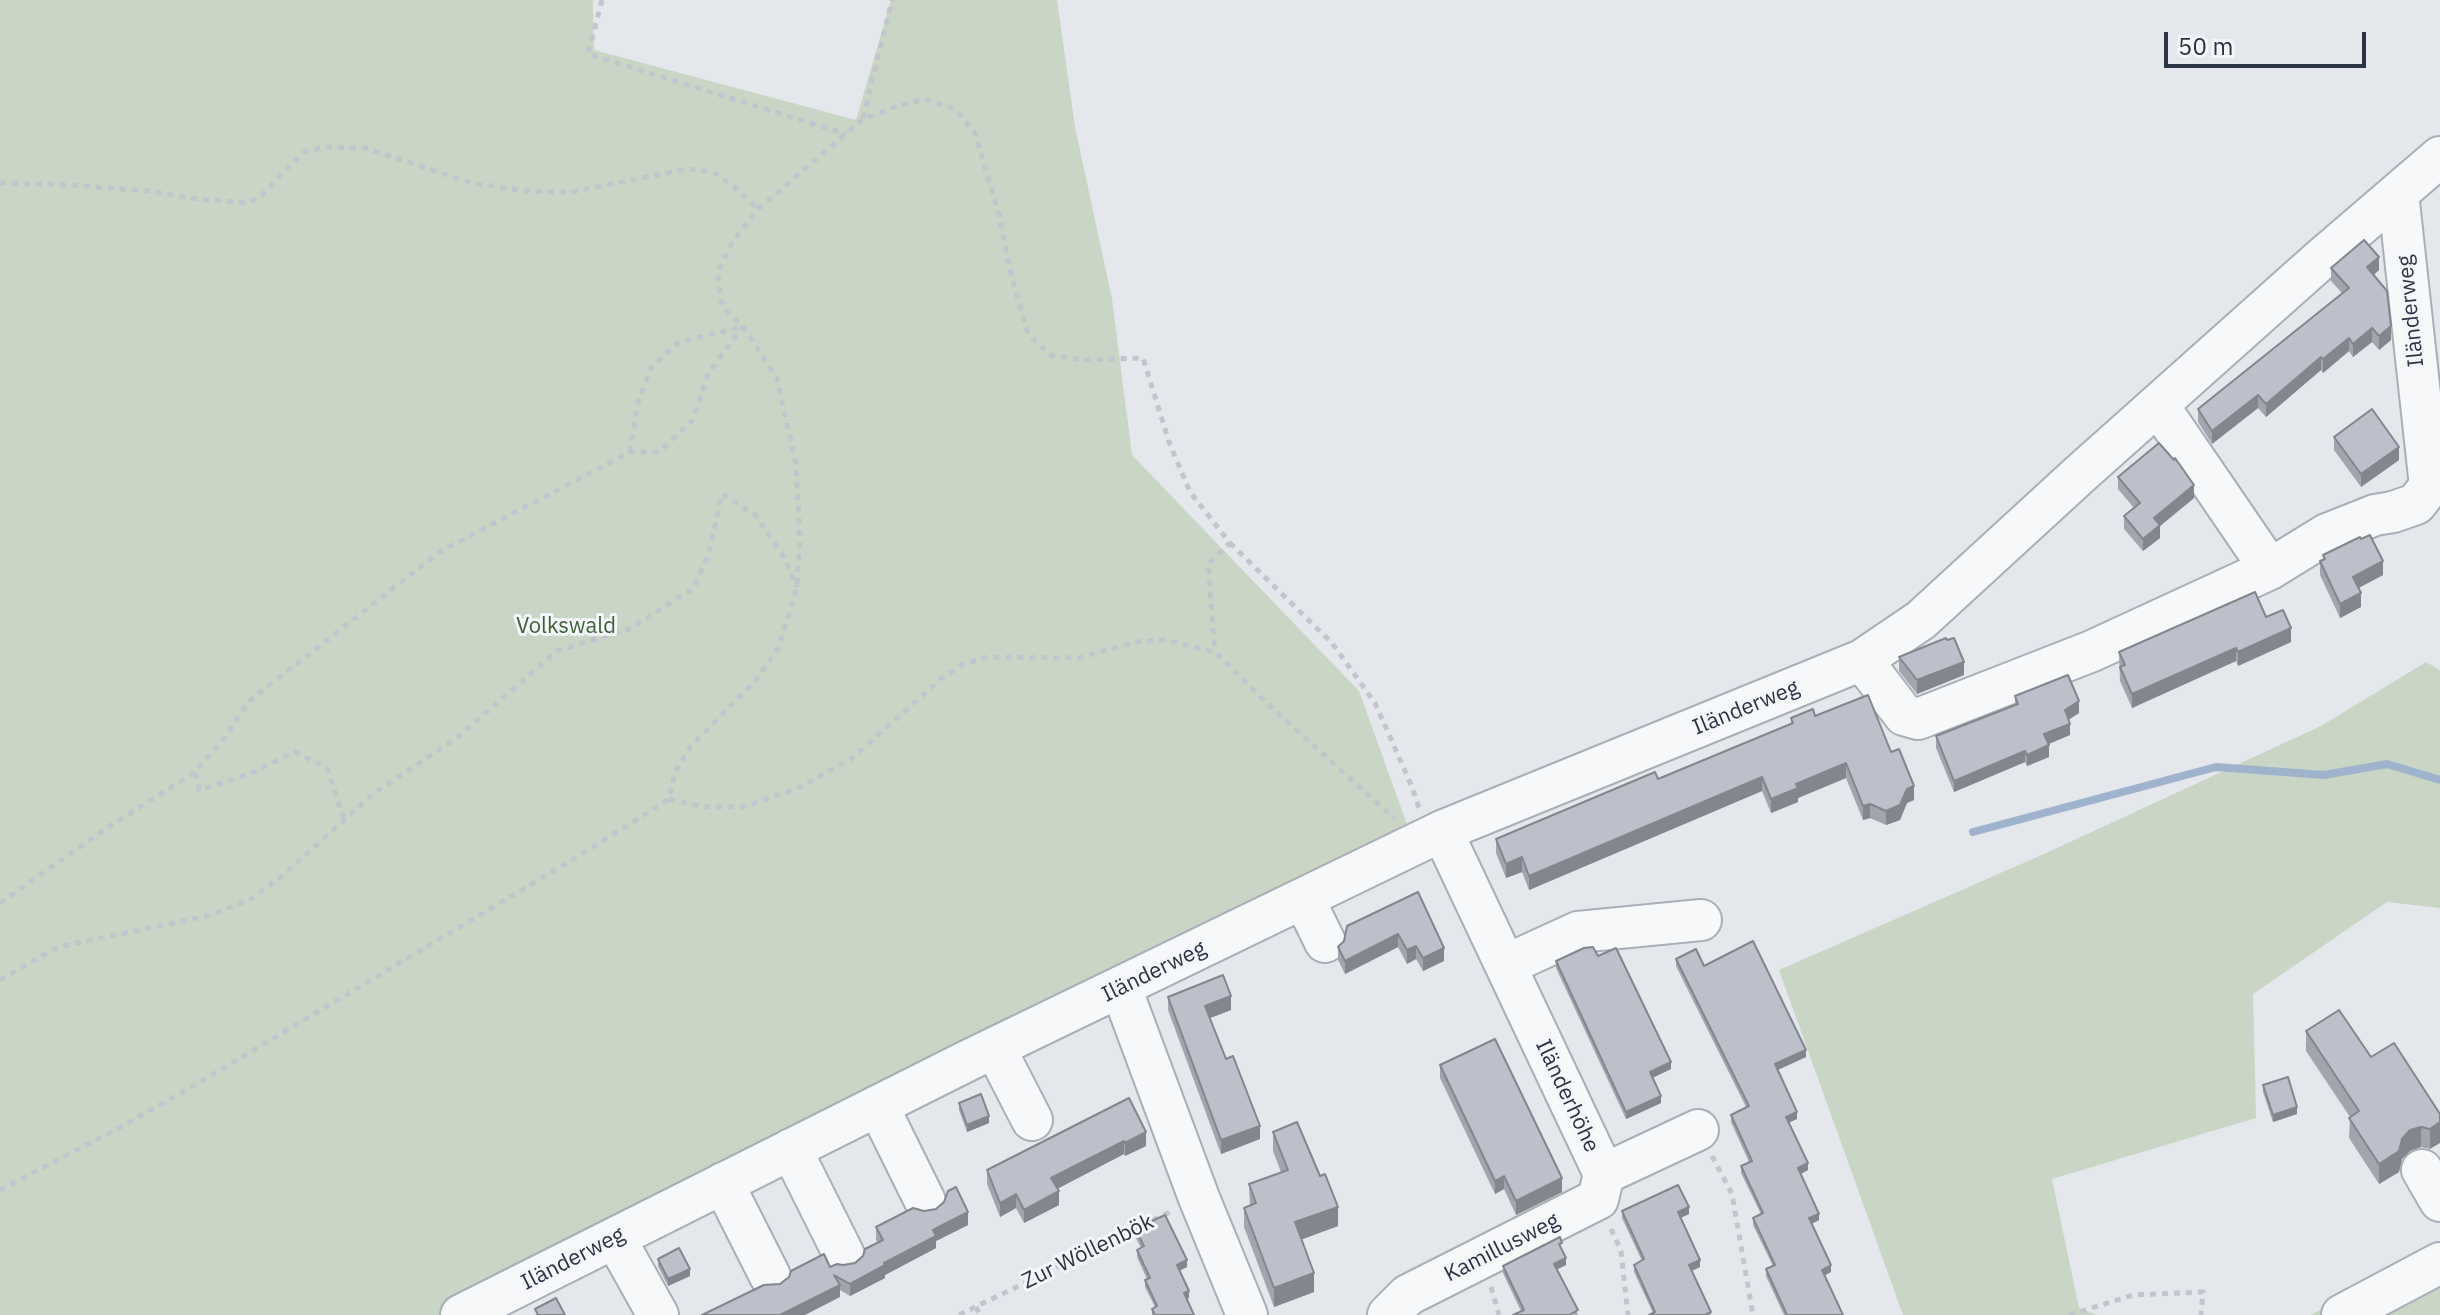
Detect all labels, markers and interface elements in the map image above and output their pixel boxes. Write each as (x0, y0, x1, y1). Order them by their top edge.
scale bar (2168, 16, 2370, 66)
text: 50 m (2178, 30, 2233, 62)
street label: Iländerweg (2392, 254, 2430, 368)
park label: Volkswald (516, 614, 616, 640)
street label: Iländerweg (1689, 675, 1803, 741)
street label: Iländerweg (1098, 935, 1210, 1009)
street label: Iländerhöhe (1529, 1035, 1605, 1157)
street label: Kamillusweg (1440, 1208, 1564, 1288)
street label: Zur Wöllenbök (1018, 1209, 1158, 1295)
street label: Iländerweg (517, 1222, 629, 1296)

